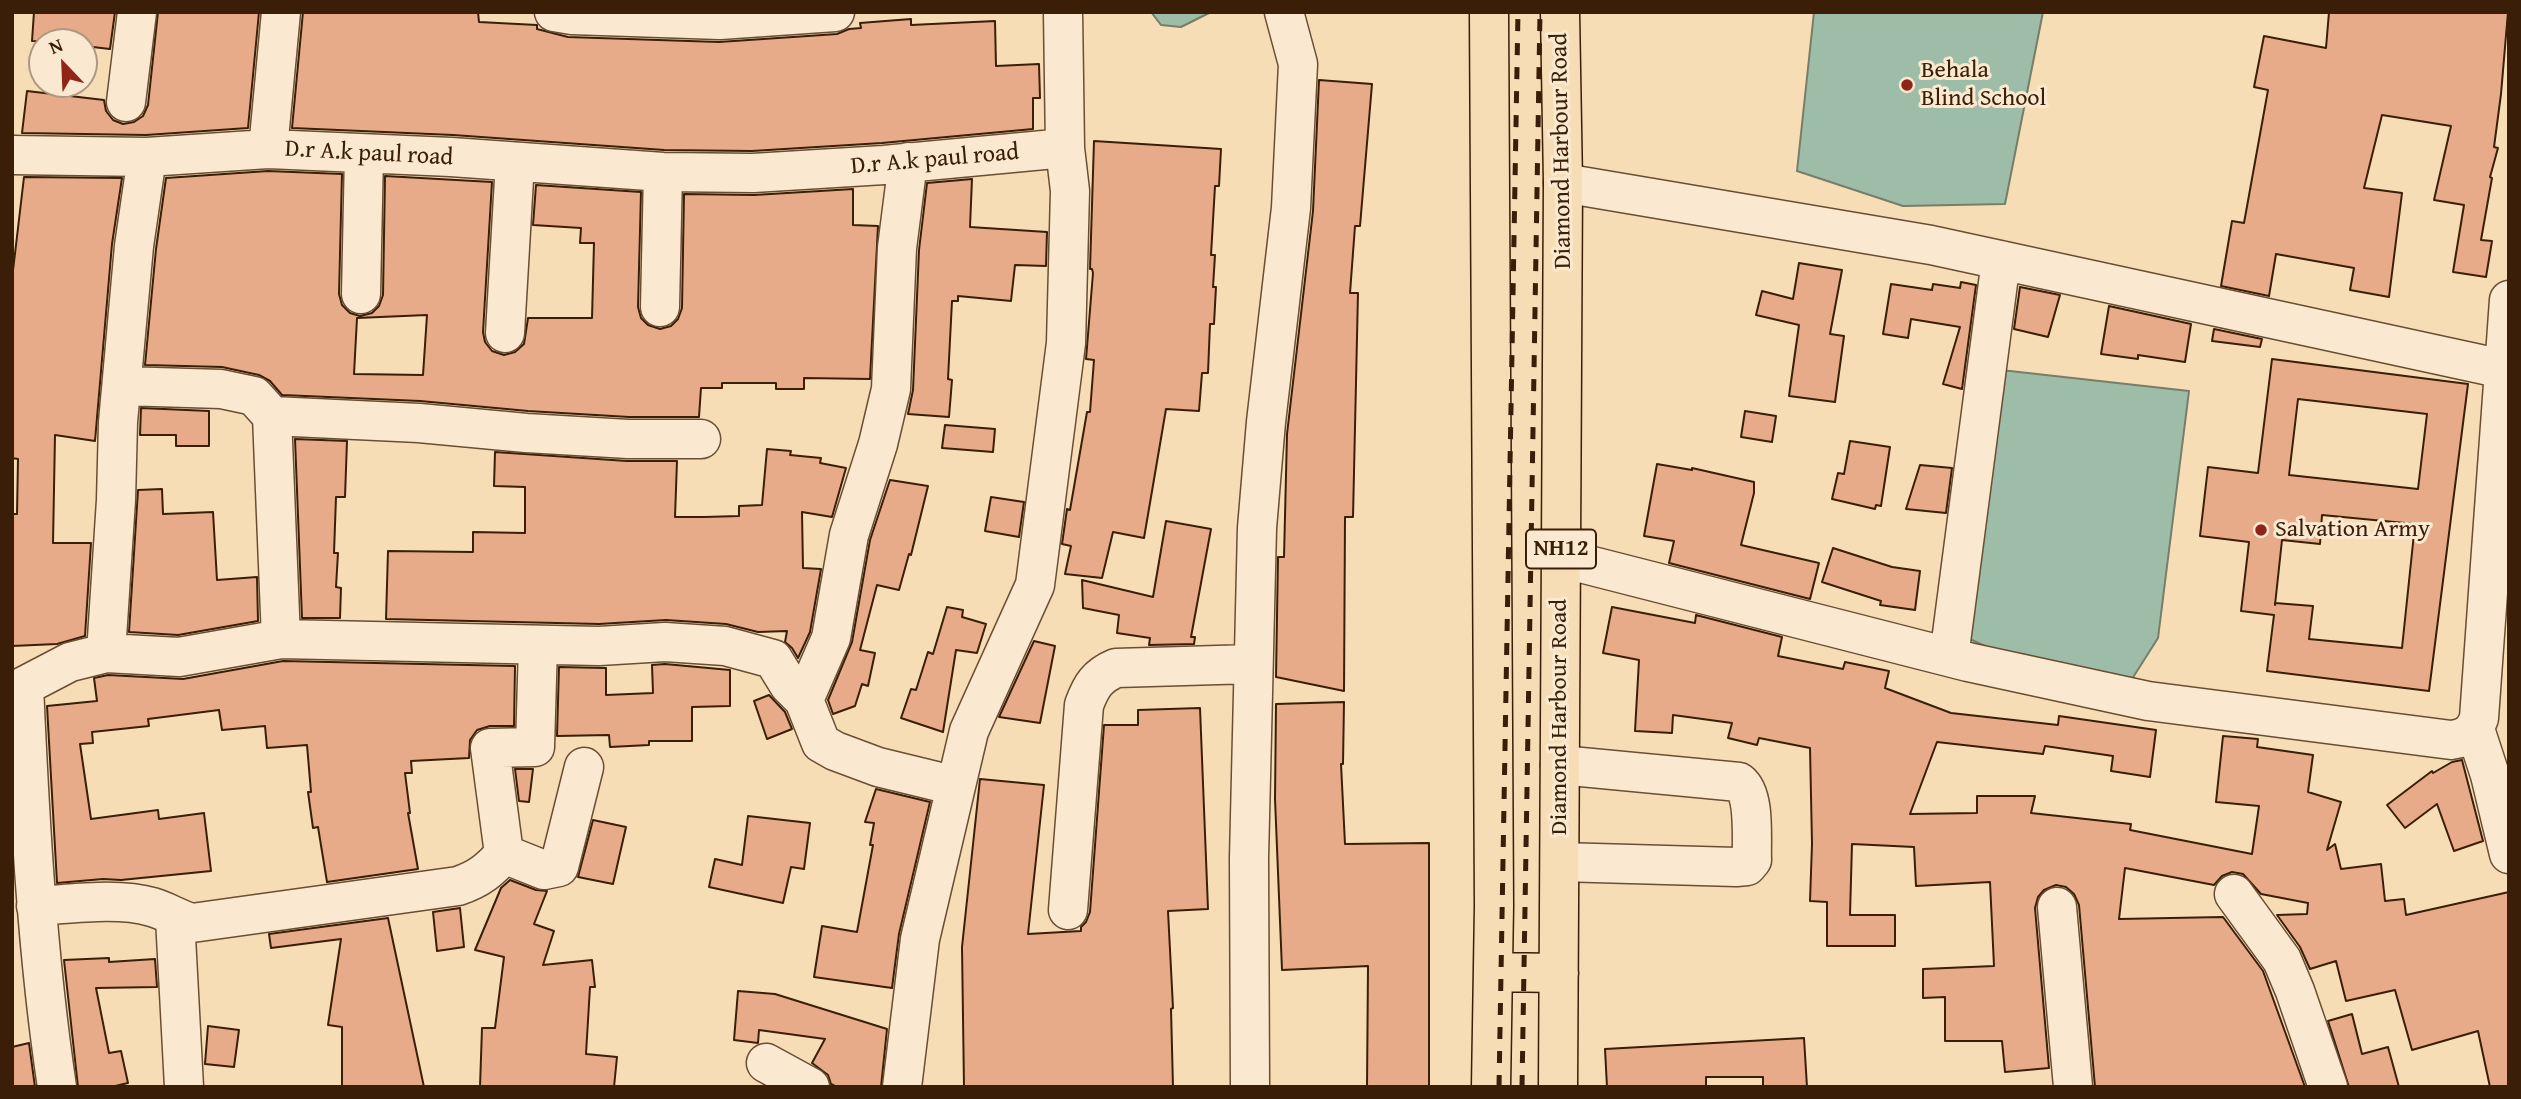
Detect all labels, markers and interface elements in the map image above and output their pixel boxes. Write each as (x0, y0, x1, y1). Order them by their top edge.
north arrow (28, 28, 98, 98)
text: N (44, 30, 67, 61)
street label: Diamond Harbour Road (1546, 33, 1578, 269)
place label: Behala Blind School (1921, 57, 2046, 113)
marker: Behala Blind School (1899, 77, 1915, 93)
street label: D.r A.k paul road (284, 135, 454, 173)
street label: D.r A.k paul road (850, 138, 1020, 182)
place label: Salvation Army (2275, 516, 2430, 544)
marker: Salvation Army (2253, 522, 2269, 538)
road number: NH12 (1526, 530, 1596, 568)
street label: Diamond Harbour Road (1546, 599, 1574, 835)

